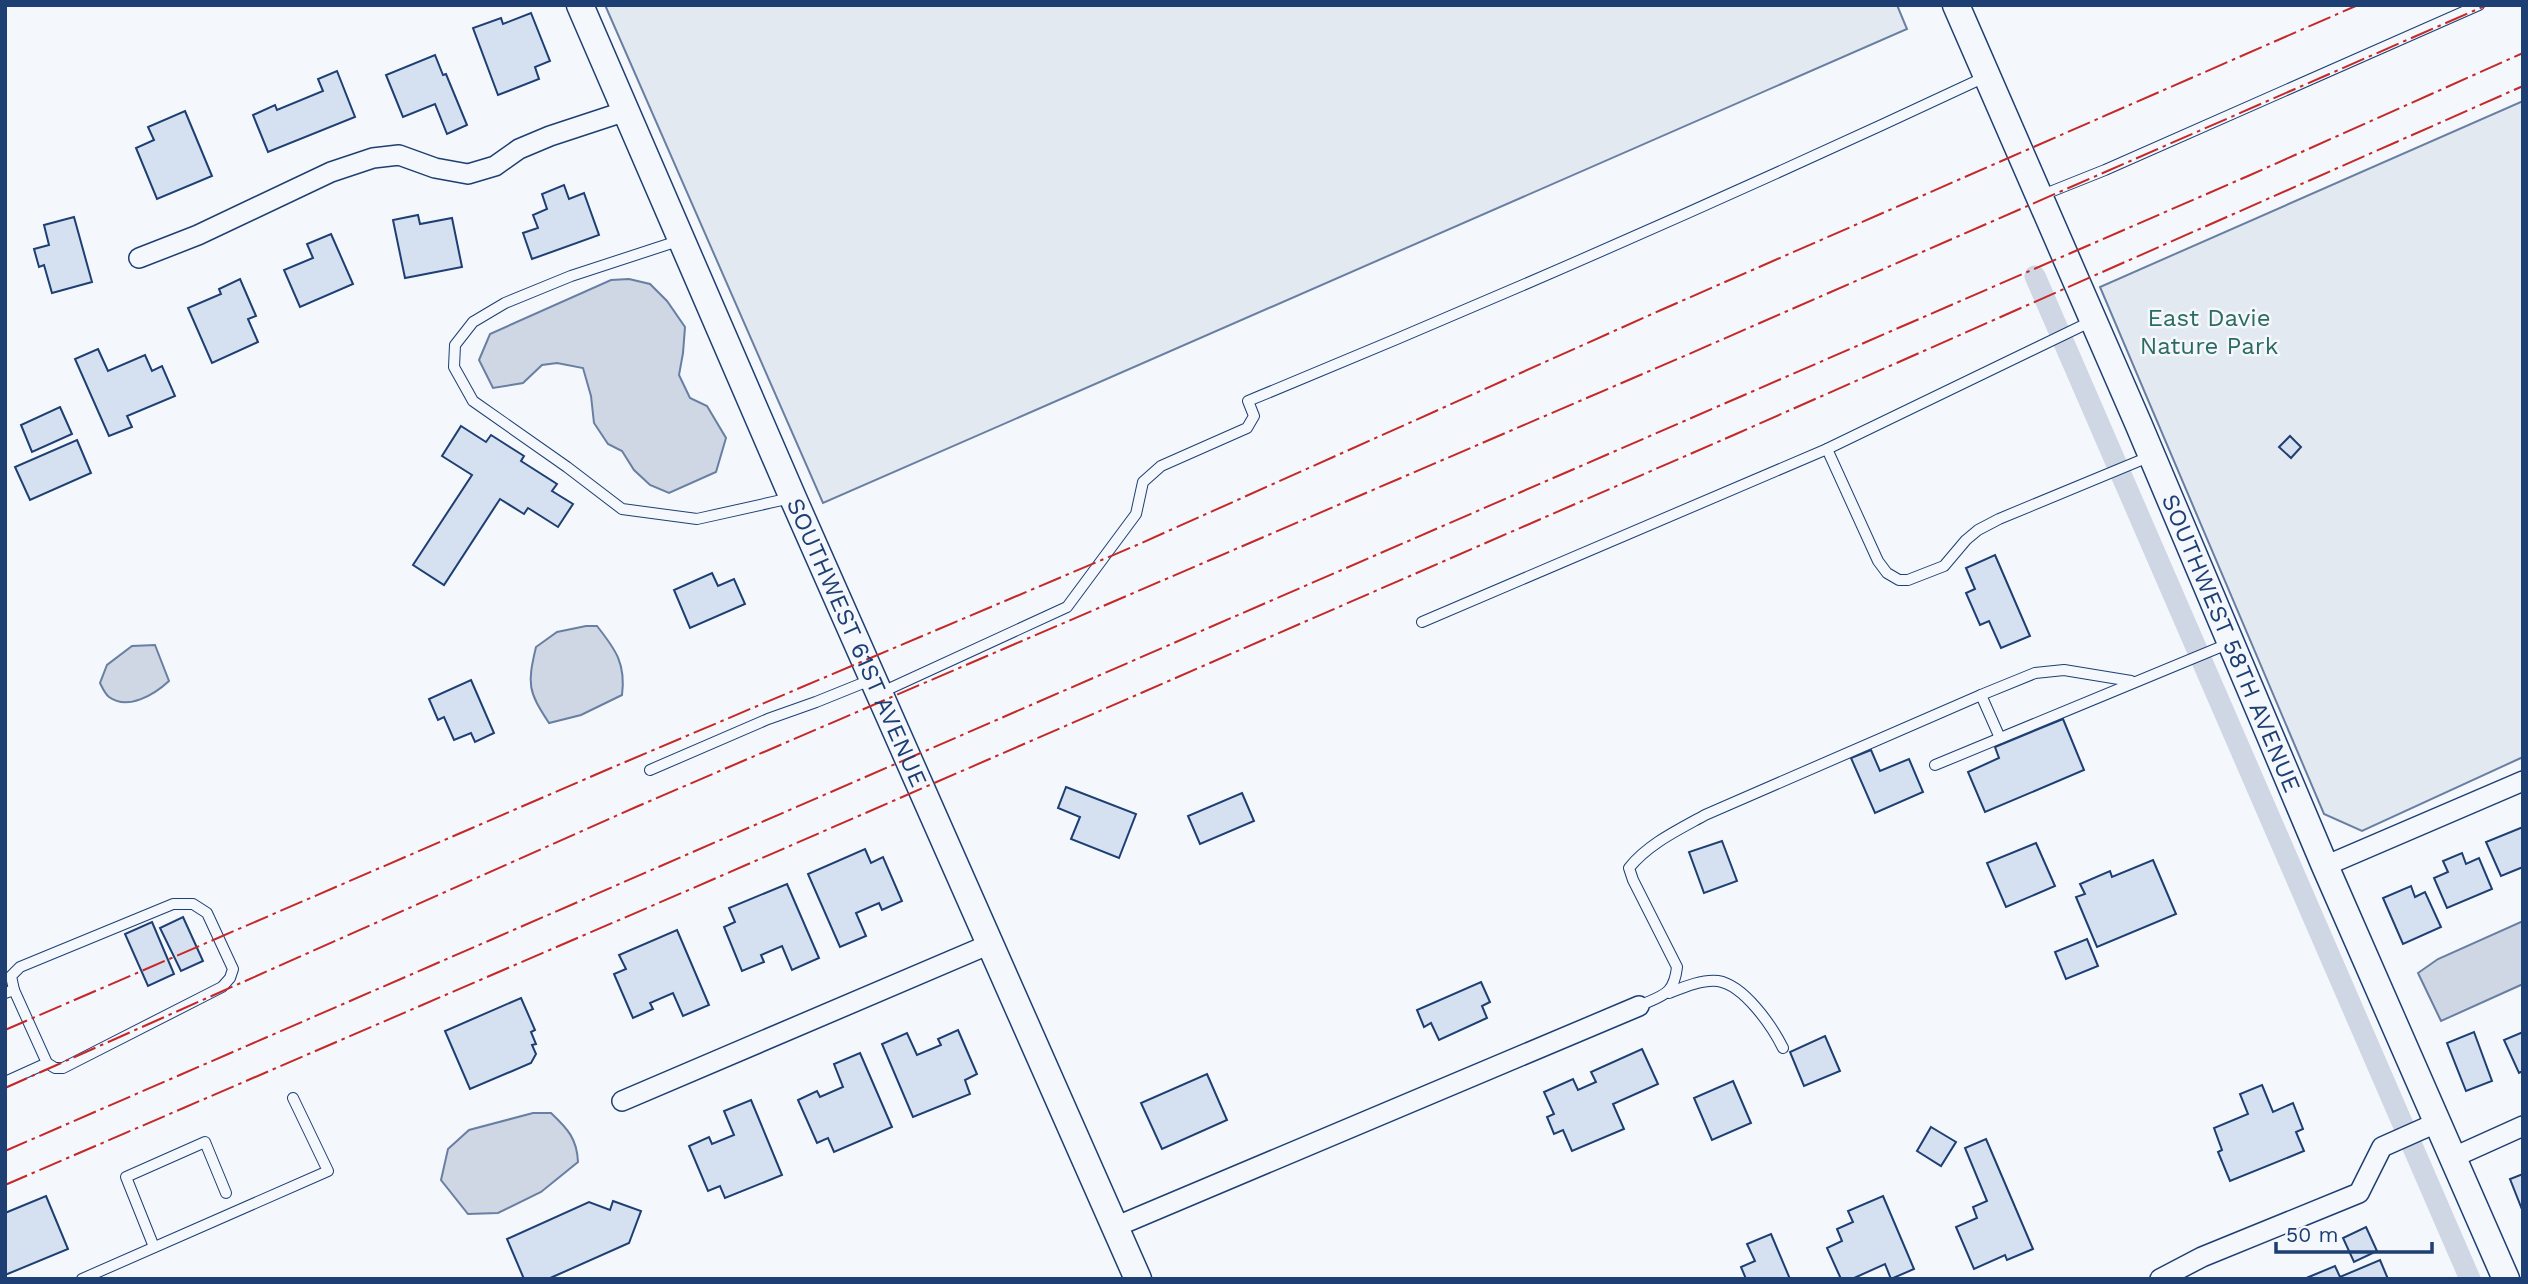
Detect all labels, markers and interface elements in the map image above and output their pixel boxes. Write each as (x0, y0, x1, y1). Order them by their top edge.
park label: East Davie Nature Park (2140, 304, 2279, 360)
street label: SOUTHWEST 58TH AVENUE (2156, 490, 2306, 797)
street label: SOUTHWEST 61ST AVENUE (781, 494, 933, 791)
scale bar (2276, 1210, 2432, 1254)
text: 50 m (2286, 1222, 2338, 1247)

